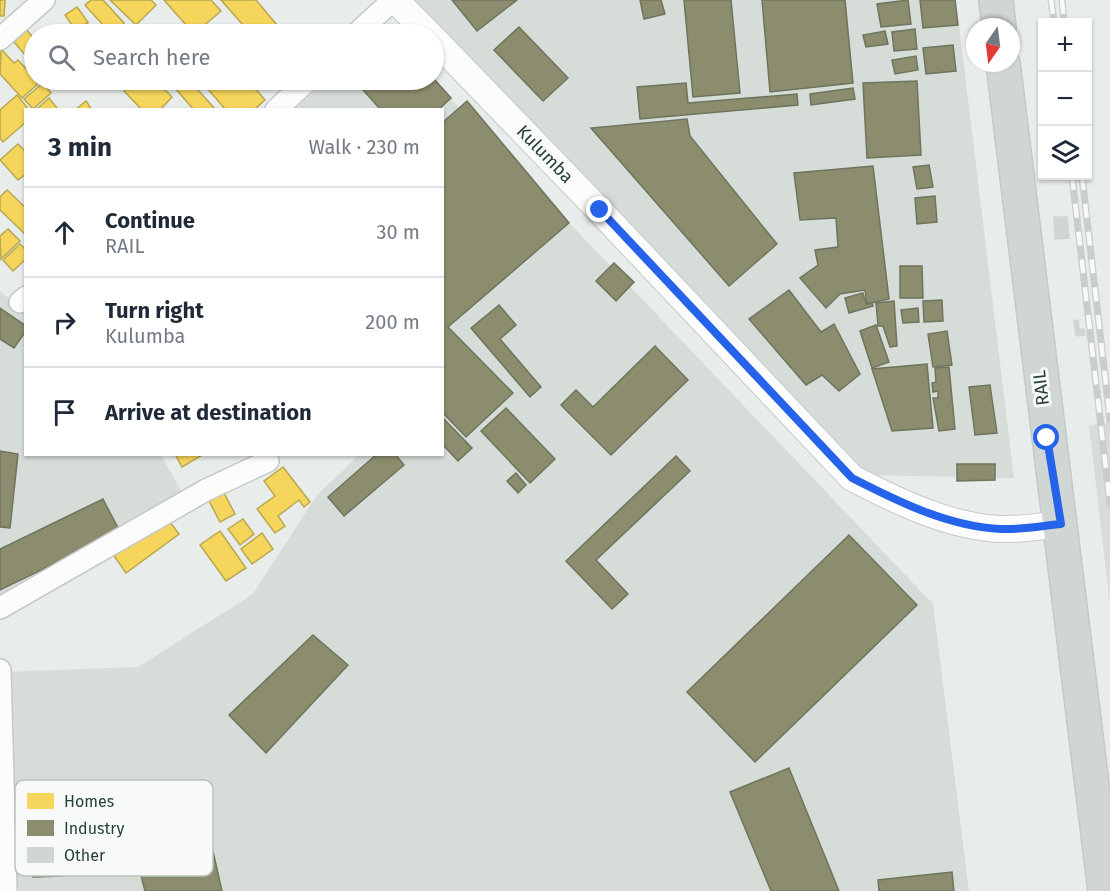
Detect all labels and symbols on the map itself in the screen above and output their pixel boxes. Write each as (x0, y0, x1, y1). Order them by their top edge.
north arrow (966, 18, 1020, 72)
street label: Kulumba (512, 120, 578, 188)
route end (586, 196, 612, 222)
street label: RAIL (1028, 369, 1054, 407)
route start (1033, 424, 1059, 450)
legend (15, 780, 213, 876)
text: Homes (64, 792, 114, 811)
text: Industry (64, 819, 124, 838)
text: Other (64, 846, 106, 865)

